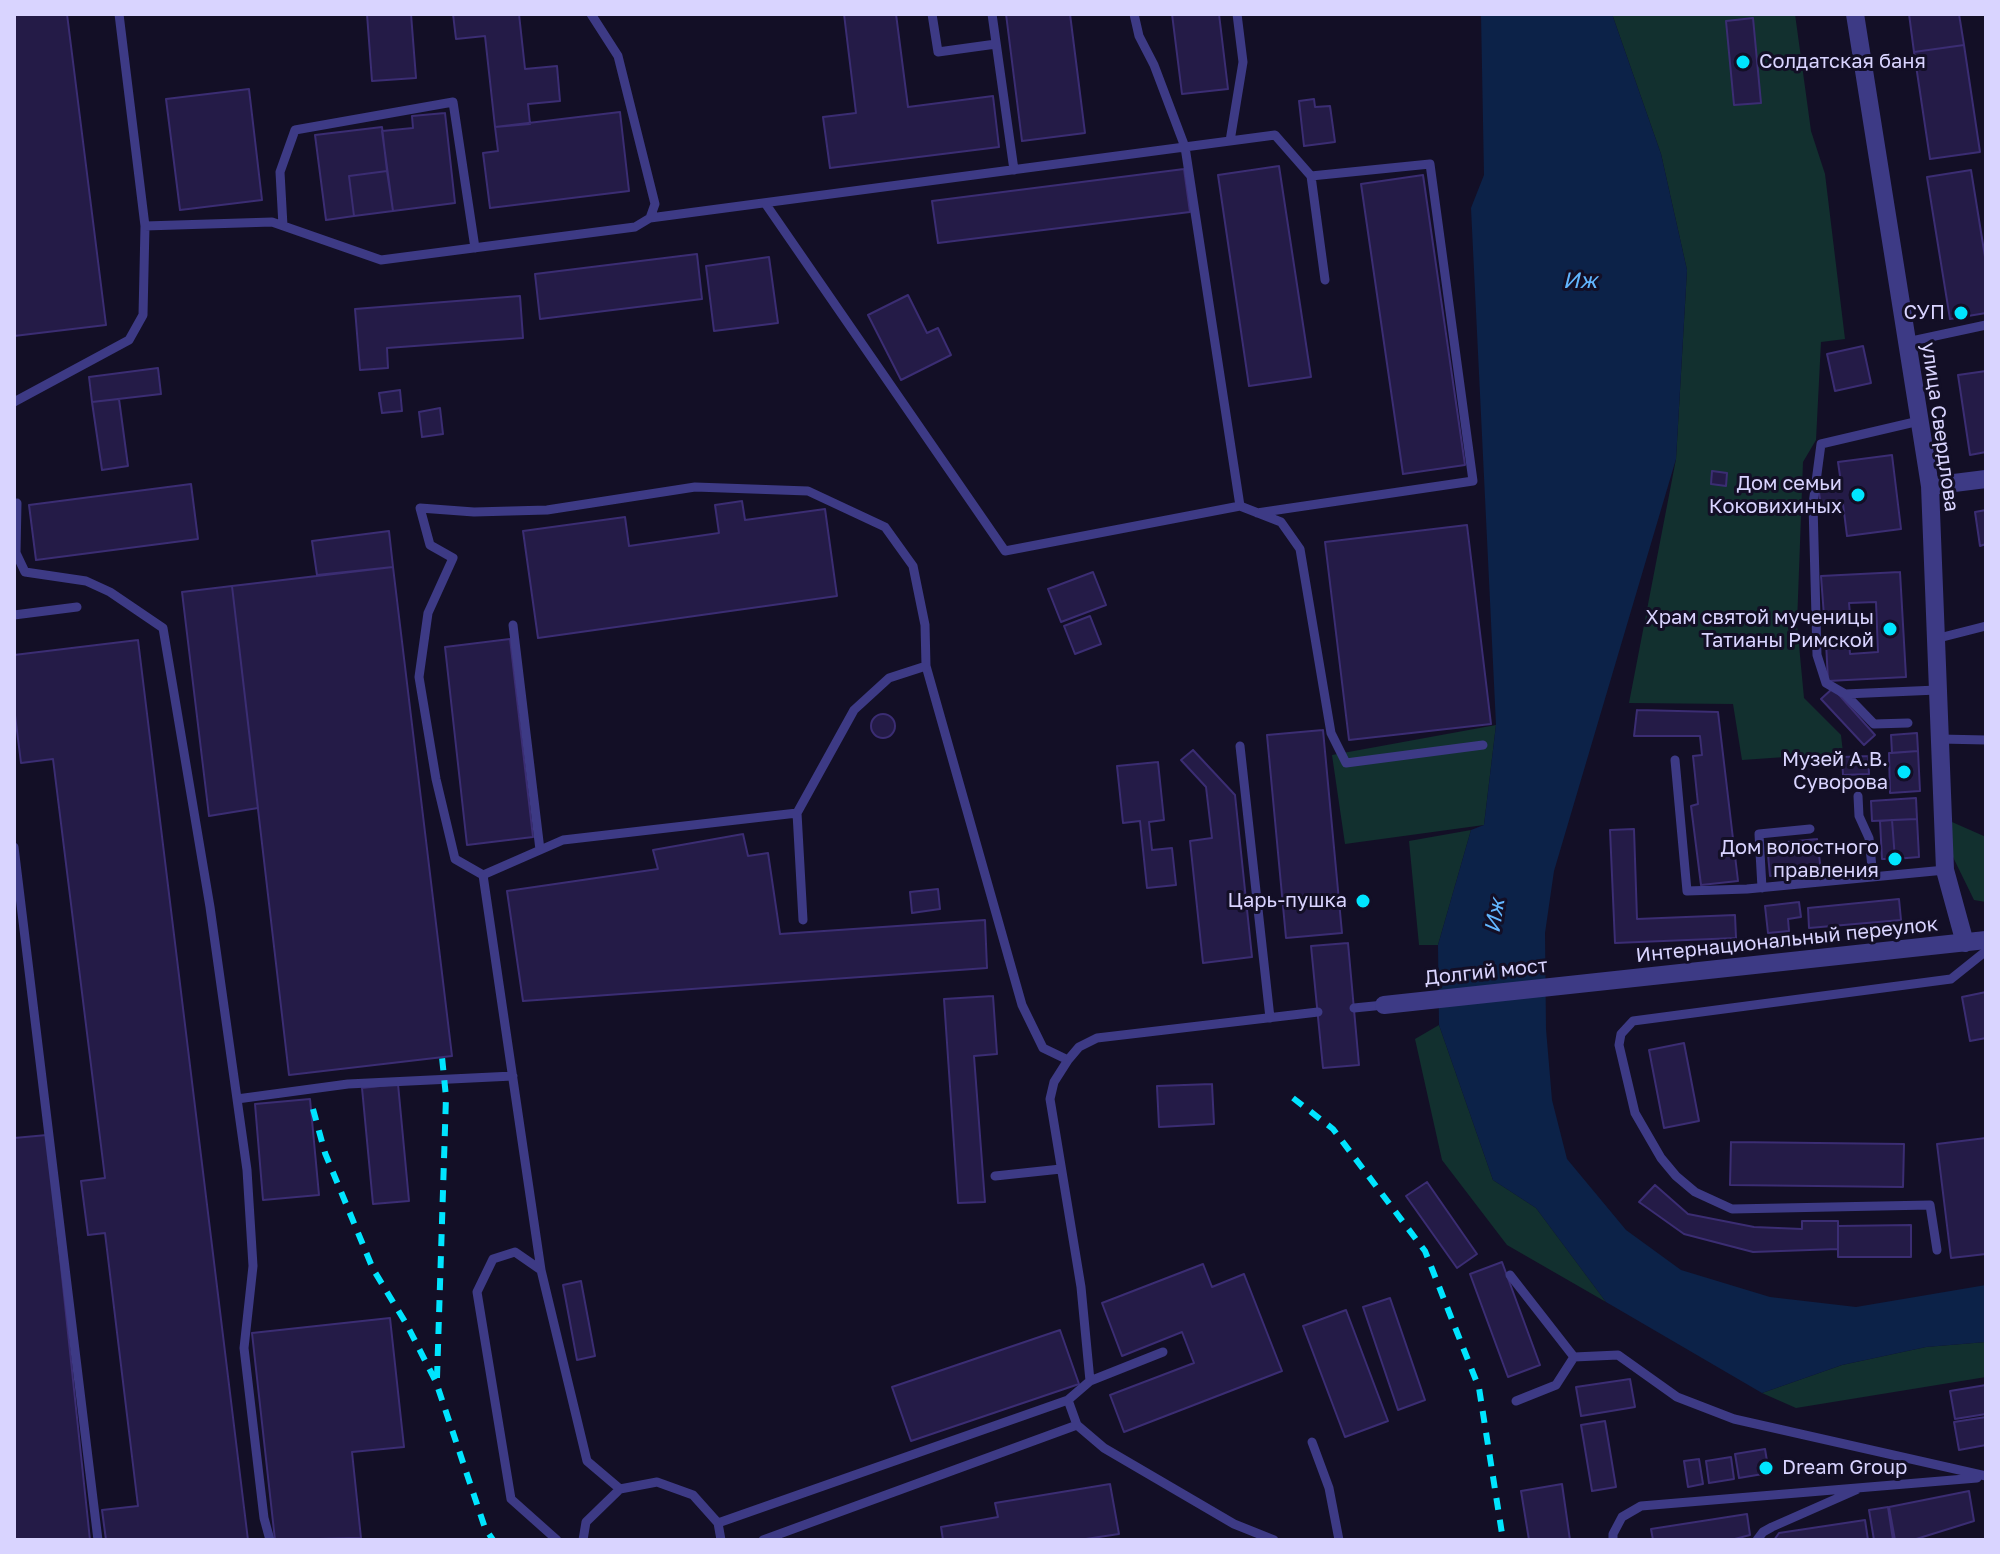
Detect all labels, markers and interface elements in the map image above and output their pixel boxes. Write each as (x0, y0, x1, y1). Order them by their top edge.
place label: Солдатская баня (1759, 50, 1926, 74)
marker: Солдатская баня (1734, 53, 1752, 71)
water label: Иж (1563, 268, 1597, 294)
place label: СУП (1904, 301, 1945, 325)
marker: СУП (1952, 304, 1970, 322)
street label: улица Свердлова (1916, 341, 1964, 513)
place label: Дом семьи Коковихиных (1709, 472, 1842, 519)
marker: Дом семьи Коковихиных (1849, 486, 1867, 504)
place label: Храм святой мученицы Татианы Римской (1646, 606, 1874, 653)
marker: Храм святой мученицы Татианы Римской (1881, 620, 1899, 638)
place label: Музей А.В. Суворова (1782, 748, 1888, 795)
marker: Музей А.В. Суворова (1895, 763, 1913, 781)
place label: Дом волостного правления (1721, 836, 1879, 883)
marker: Дом волостного правления (1886, 850, 1904, 868)
place label: Царь-пушка (1228, 889, 1347, 913)
marker: Царь-пушка (1354, 892, 1372, 910)
water label: Иж (1479, 897, 1511, 935)
street label: Интернациональный переулок (1635, 912, 1939, 968)
street label: Долгий мост (1423, 954, 1549, 990)
place label: Dream Group (1782, 1456, 1907, 1480)
marker: Dream Group (1757, 1459, 1775, 1477)

